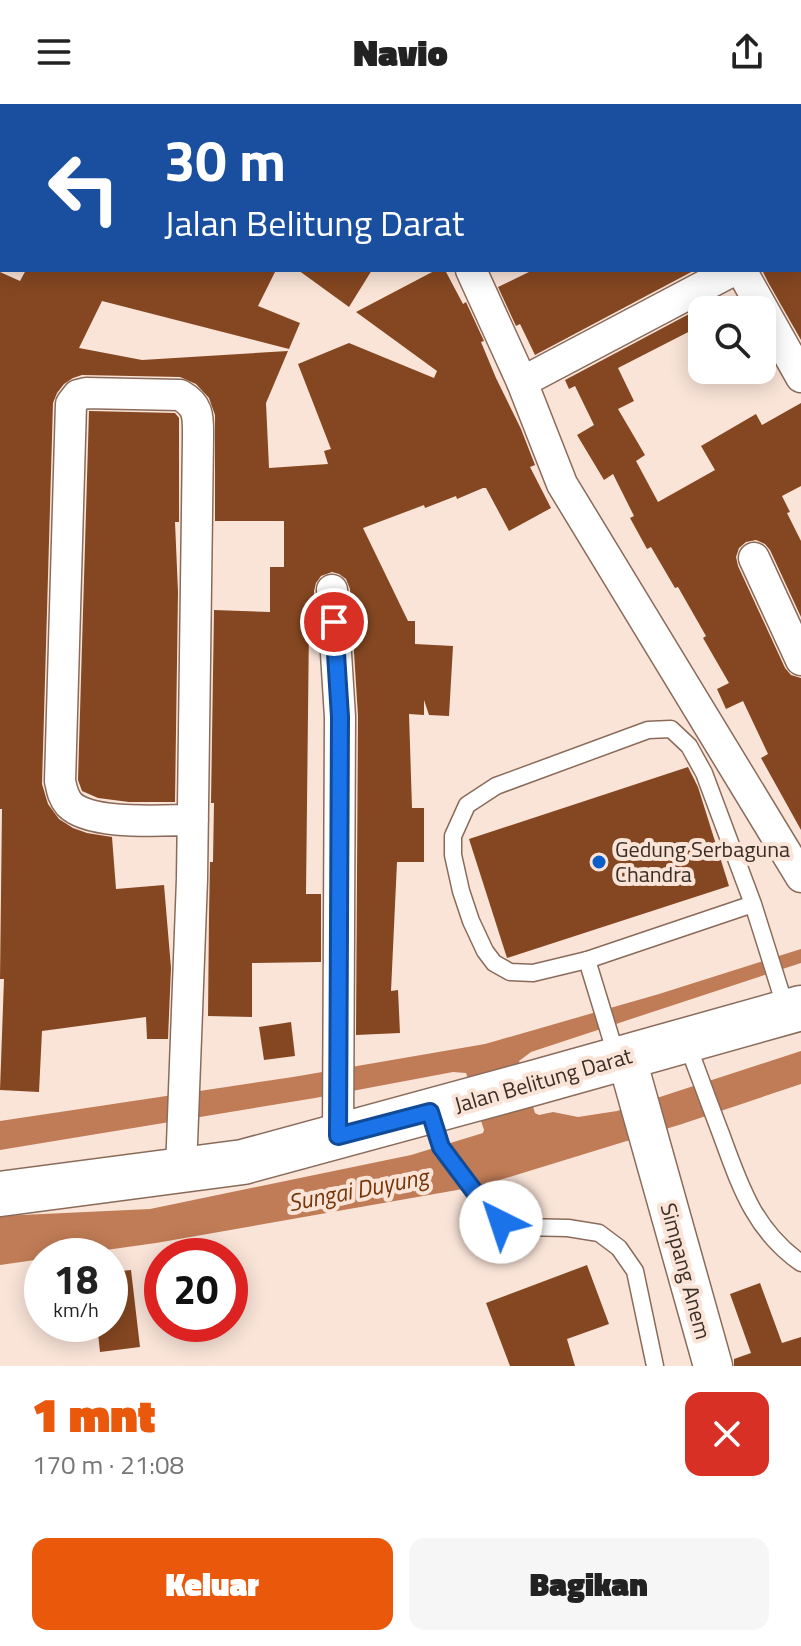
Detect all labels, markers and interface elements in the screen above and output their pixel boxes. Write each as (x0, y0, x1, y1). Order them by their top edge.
text: Navio (353, 25, 448, 80)
icon: menu (32, 30, 76, 74)
icon: share (725, 30, 769, 74)
text: 30 m (164, 118, 286, 203)
icon: left (32, 136, 136, 240)
text: Jalan Belitung Darat (164, 195, 465, 250)
map controls (688, 296, 776, 384)
button: search (688, 296, 776, 384)
pin (300, 588, 368, 656)
icon: arrive (312, 600, 356, 644)
place label: Gedung Serbaguna Chandra (615, 832, 790, 891)
marker: Gedung Serbaguna Chandra (590, 853, 608, 871)
street label: Jalan Belitung Darat (450, 1038, 636, 1122)
water label: Sungai Duyung (285, 1157, 434, 1220)
position arrow (459, 1180, 543, 1264)
street label: Simpang Anem (651, 1199, 721, 1343)
speed limit sign: 20 (144, 1238, 248, 1342)
text: 18 (54, 1249, 98, 1310)
text: km/h (53, 1294, 99, 1325)
text: 1 mnt (32, 1378, 156, 1451)
button: close (685, 1392, 769, 1476)
text: 170 m · 21:08 (32, 1445, 184, 1484)
button: Keluar (32, 1538, 393, 1630)
button: Bagikan (409, 1538, 769, 1630)

